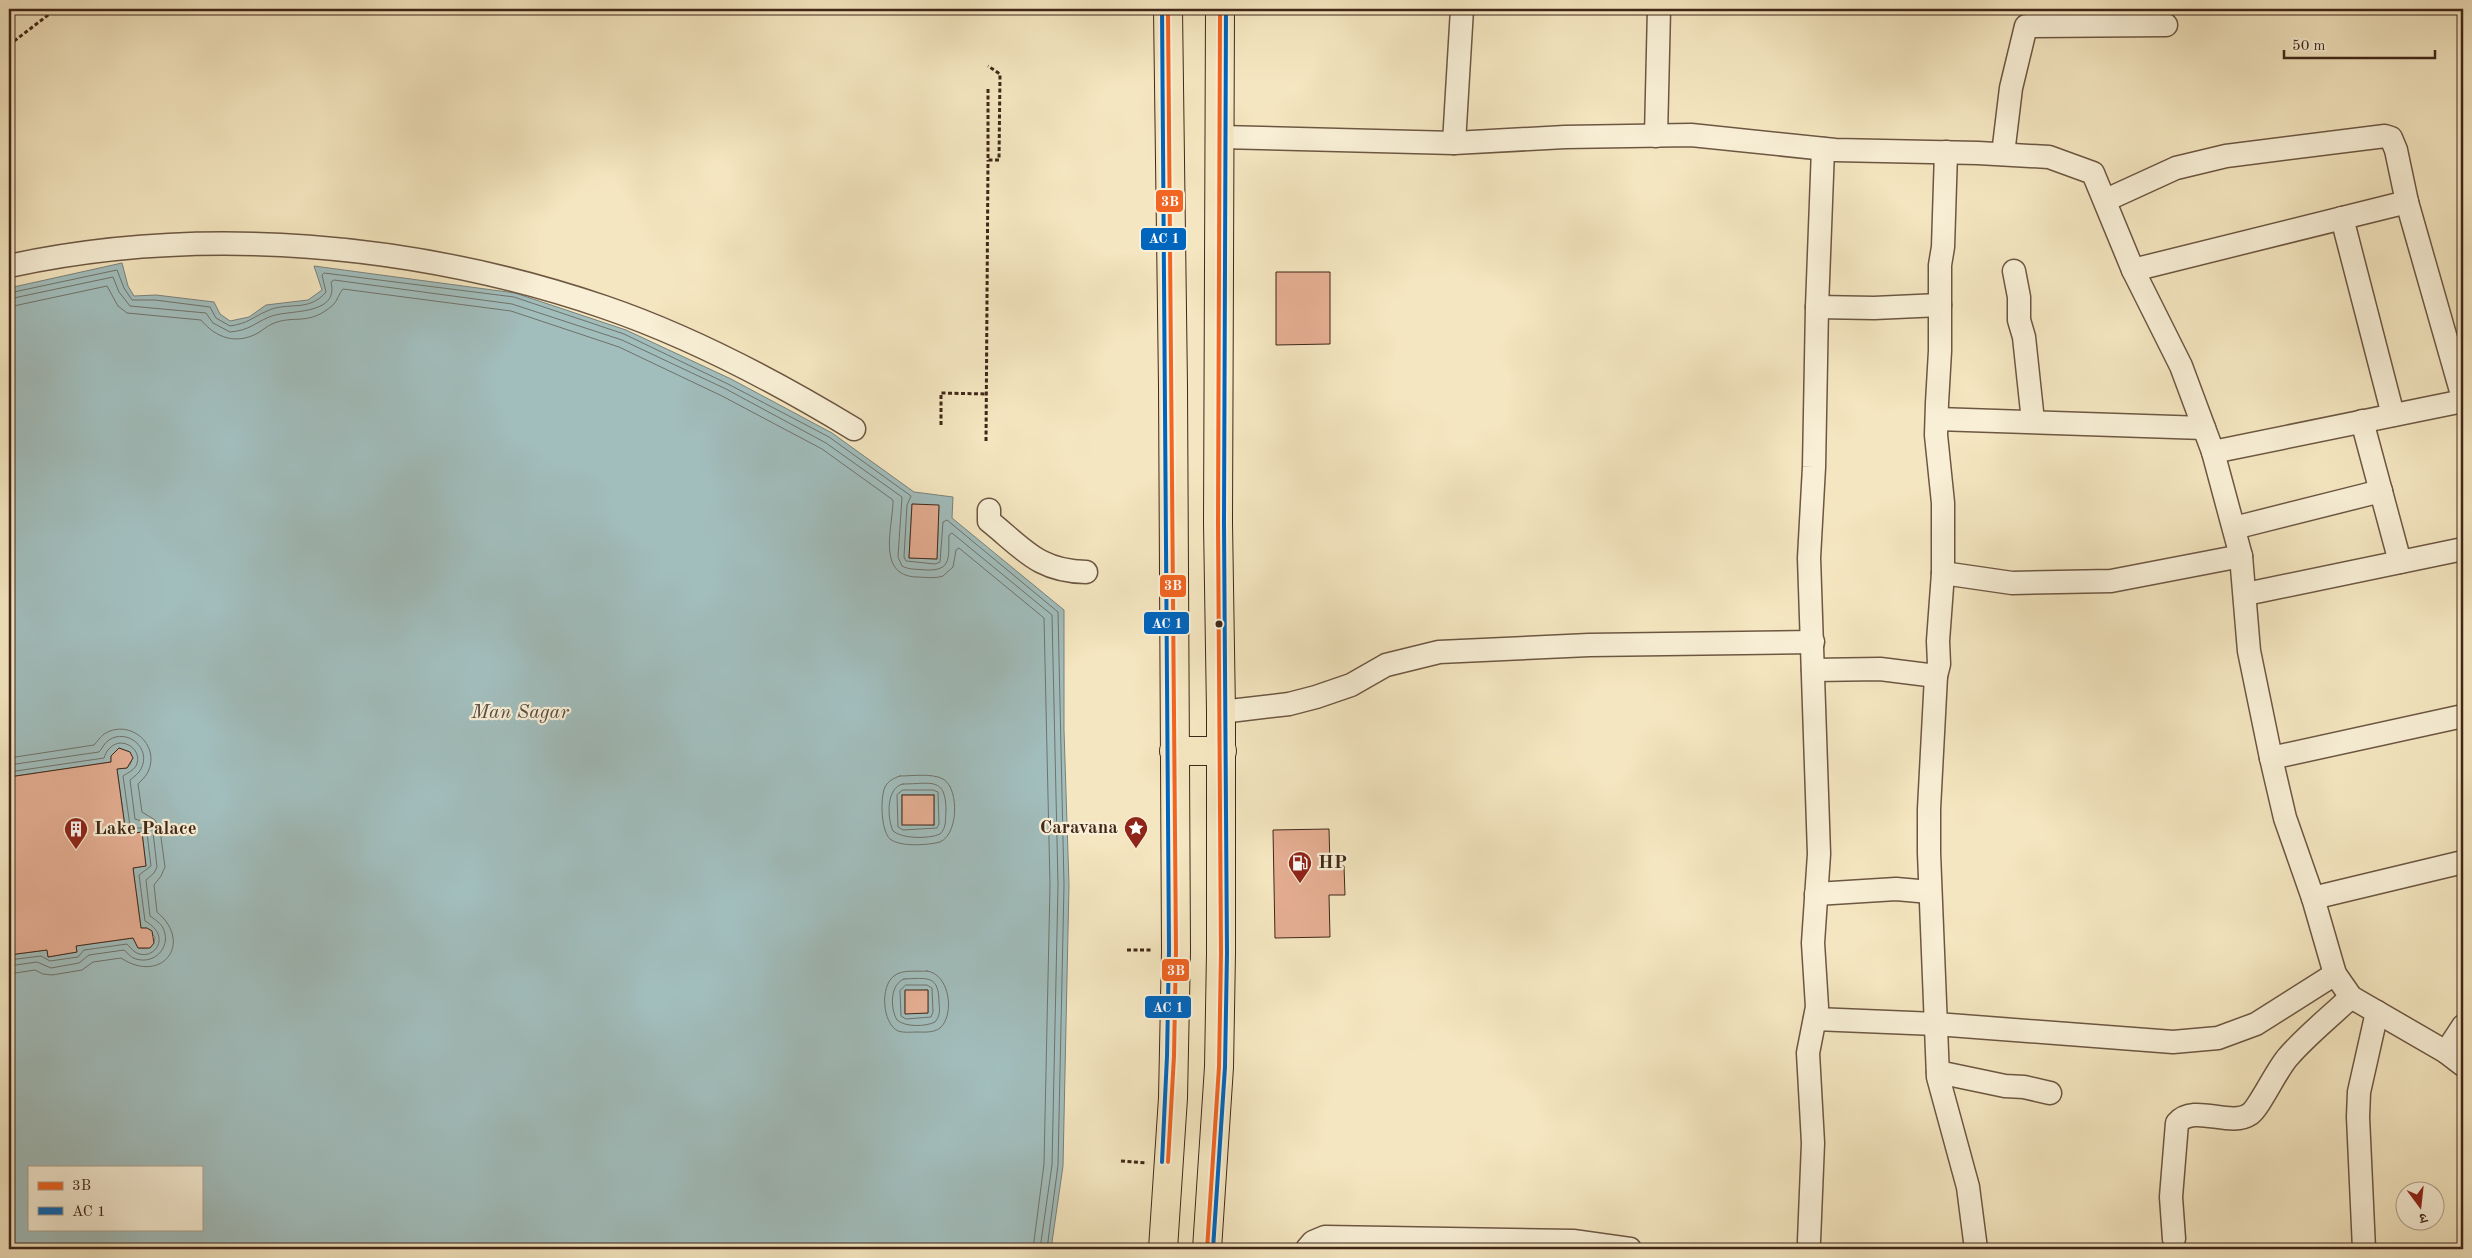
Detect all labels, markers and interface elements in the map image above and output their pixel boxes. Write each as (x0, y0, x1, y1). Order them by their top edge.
scale bar (2284, 28, 2436, 60)
text: 50 m (2292, 39, 2326, 54)
line badge: 3B (1155, 189, 1184, 213)
text: 3B (1161, 195, 1179, 209)
line badge: AC 1 (1140, 227, 1187, 251)
text: AC 1 (1148, 232, 1180, 246)
line badge: 3B (1159, 574, 1187, 598)
text: 3B (1164, 579, 1182, 593)
line badge: AC 1 (1143, 611, 1190, 635)
text: AC 1 (1151, 617, 1183, 631)
unlabelled marker (1214, 619, 1224, 629)
water label: Man Sagar (470, 703, 569, 723)
place icon: Caravana (1123, 815, 1149, 849)
building icon: Lake Palace (63, 816, 89, 850)
place label: Caravana (1040, 819, 1118, 838)
place label: Lake Palace (94, 820, 197, 839)
fuel station icon: HP (1287, 850, 1313, 884)
place label: HP (1318, 854, 1347, 873)
line badge: 3B (1161, 958, 1190, 982)
text: 3B (1167, 964, 1185, 978)
line badge: AC 1 (1144, 995, 1192, 1019)
text: AC 1 (1152, 1001, 1184, 1015)
legend (28, 1166, 202, 1230)
text: 3B (72, 1179, 91, 1194)
north arrow (2394, 1180, 2444, 1230)
text: AC 1 (72, 1205, 106, 1220)
text: उ (2417, 1210, 2429, 1225)

